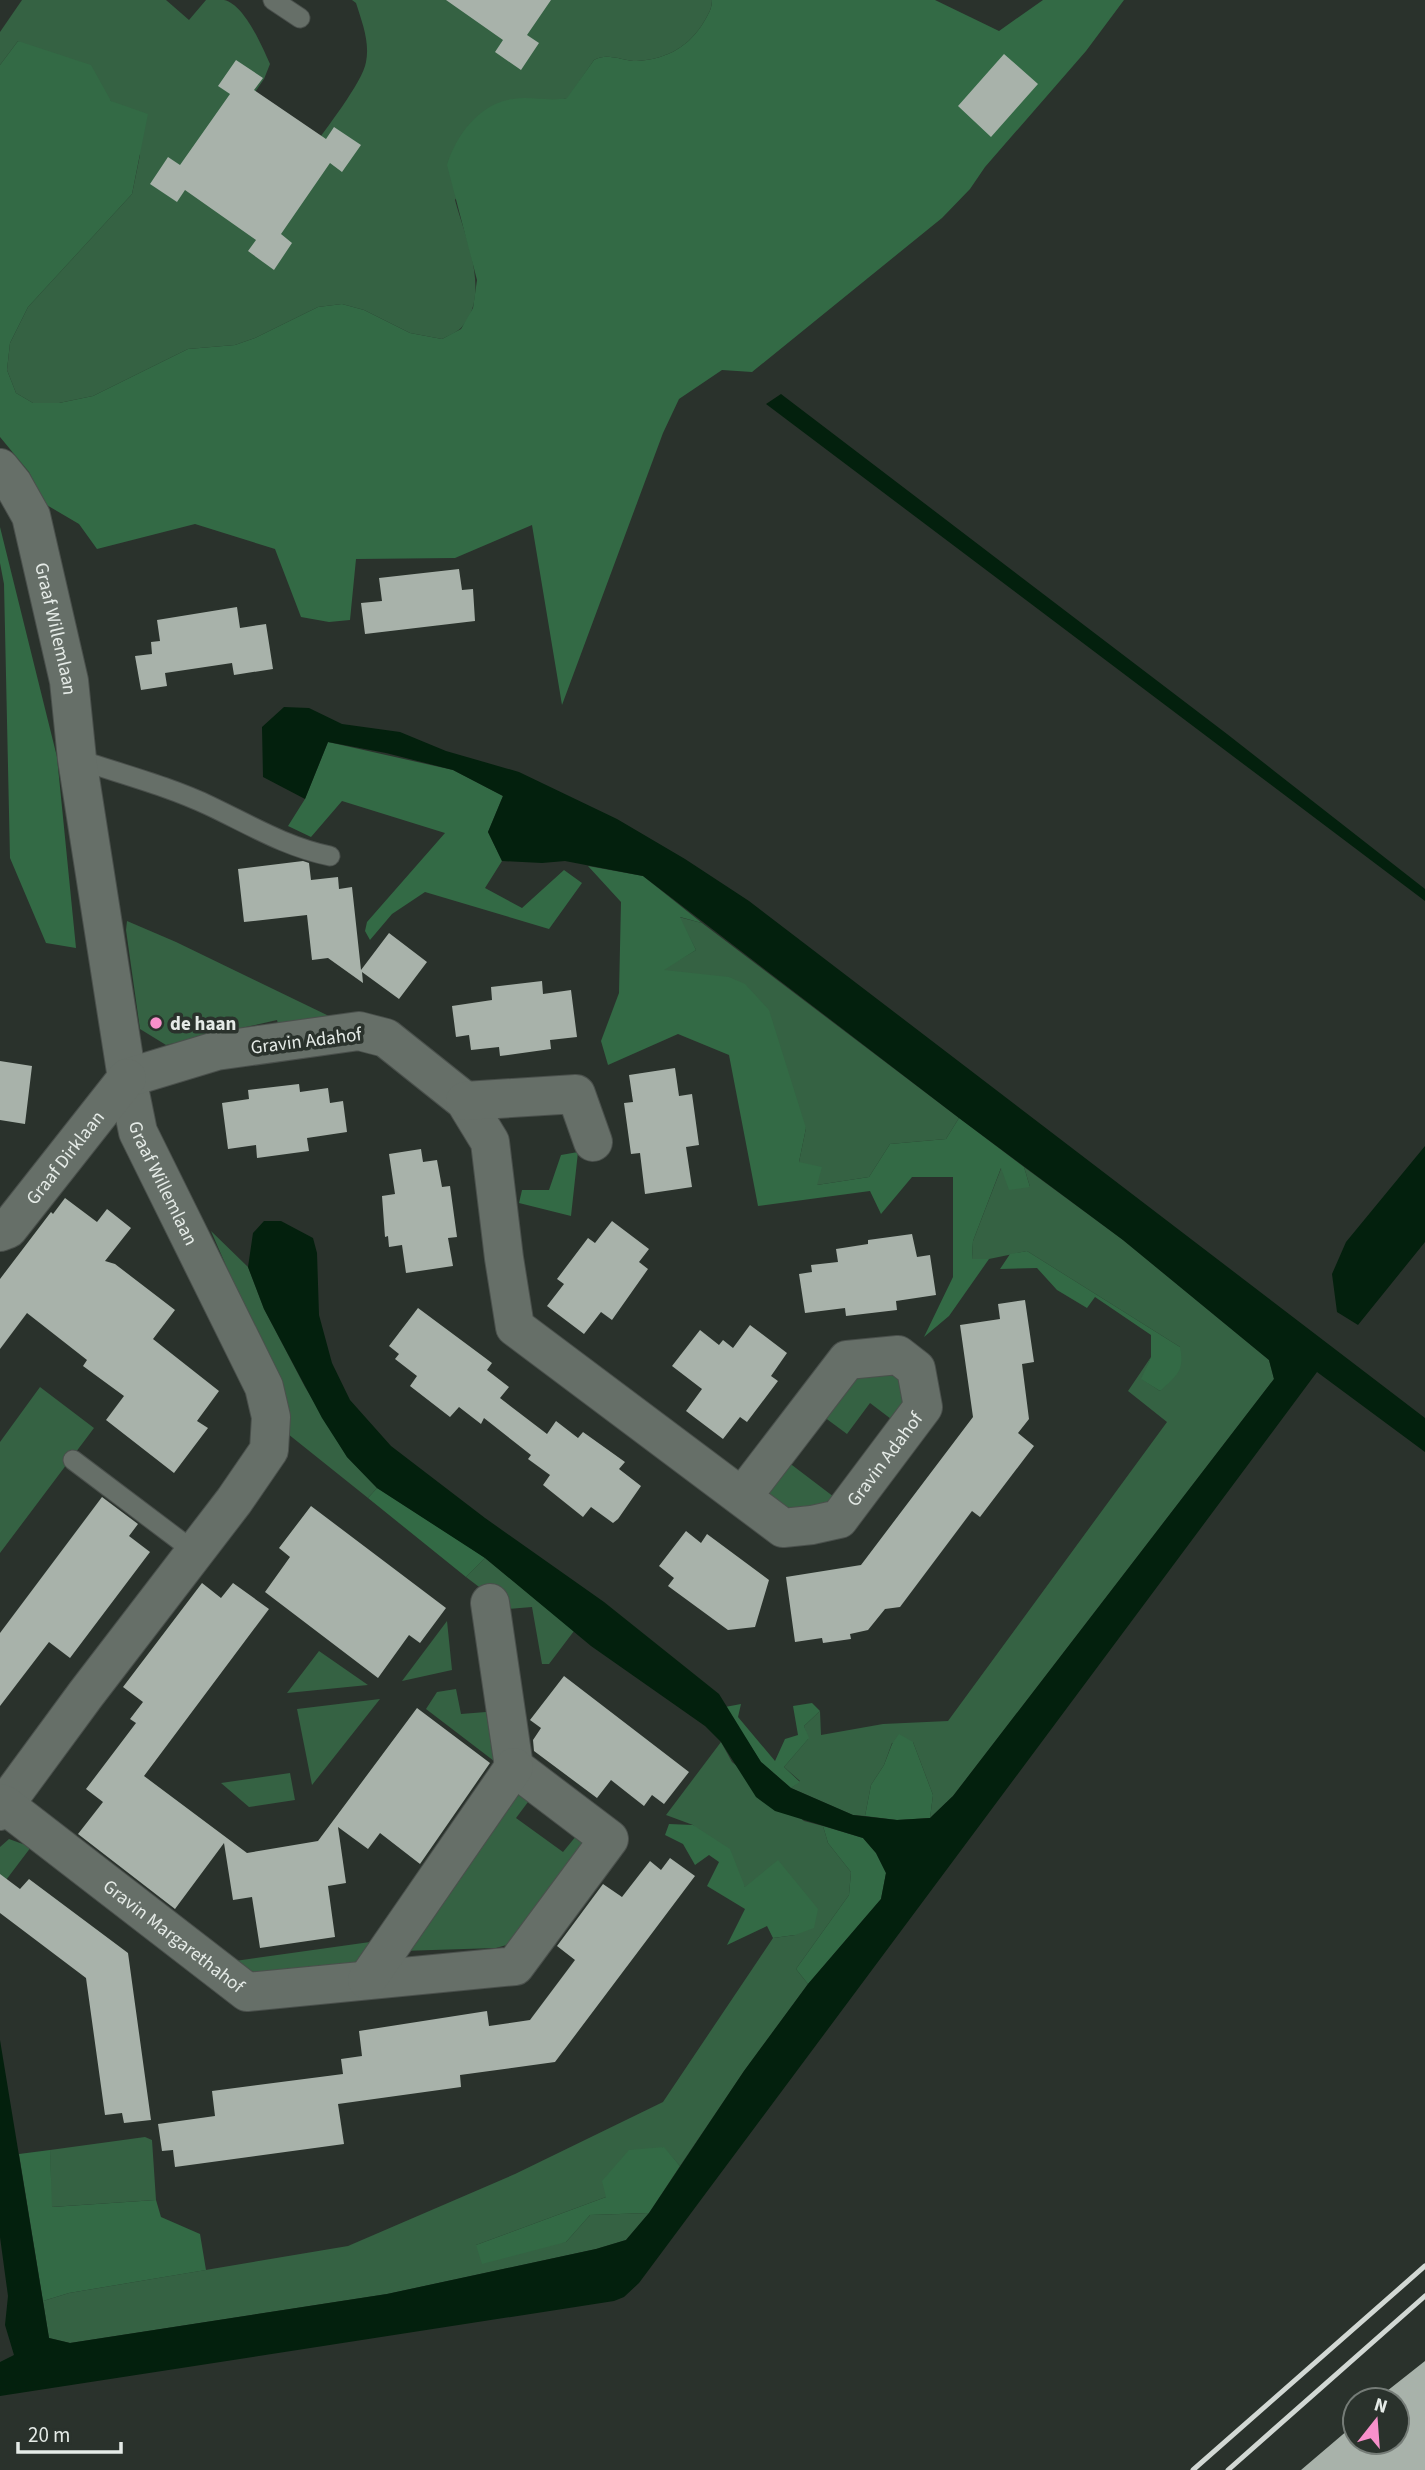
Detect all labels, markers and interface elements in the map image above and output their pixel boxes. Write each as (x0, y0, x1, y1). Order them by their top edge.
street label: Graaf Willemlaan (27, 560, 82, 697)
place label: de haan (170, 1011, 236, 1038)
marker: de haan (148, 1015, 164, 1031)
street label: Gravin Adahof (249, 1021, 365, 1062)
street label: Graaf Dirklaan (20, 1105, 111, 1211)
street label: Graaf Willemlaan (121, 1119, 204, 1250)
street label: Gravin Adahof (841, 1406, 930, 1513)
street label: Gravin Margarethahof (97, 1874, 251, 2001)
north arrow (1341, 2386, 1411, 2456)
text: N (1371, 2391, 1391, 2421)
scale bar (18, 2410, 121, 2454)
text: 20 m (28, 2420, 70, 2450)

